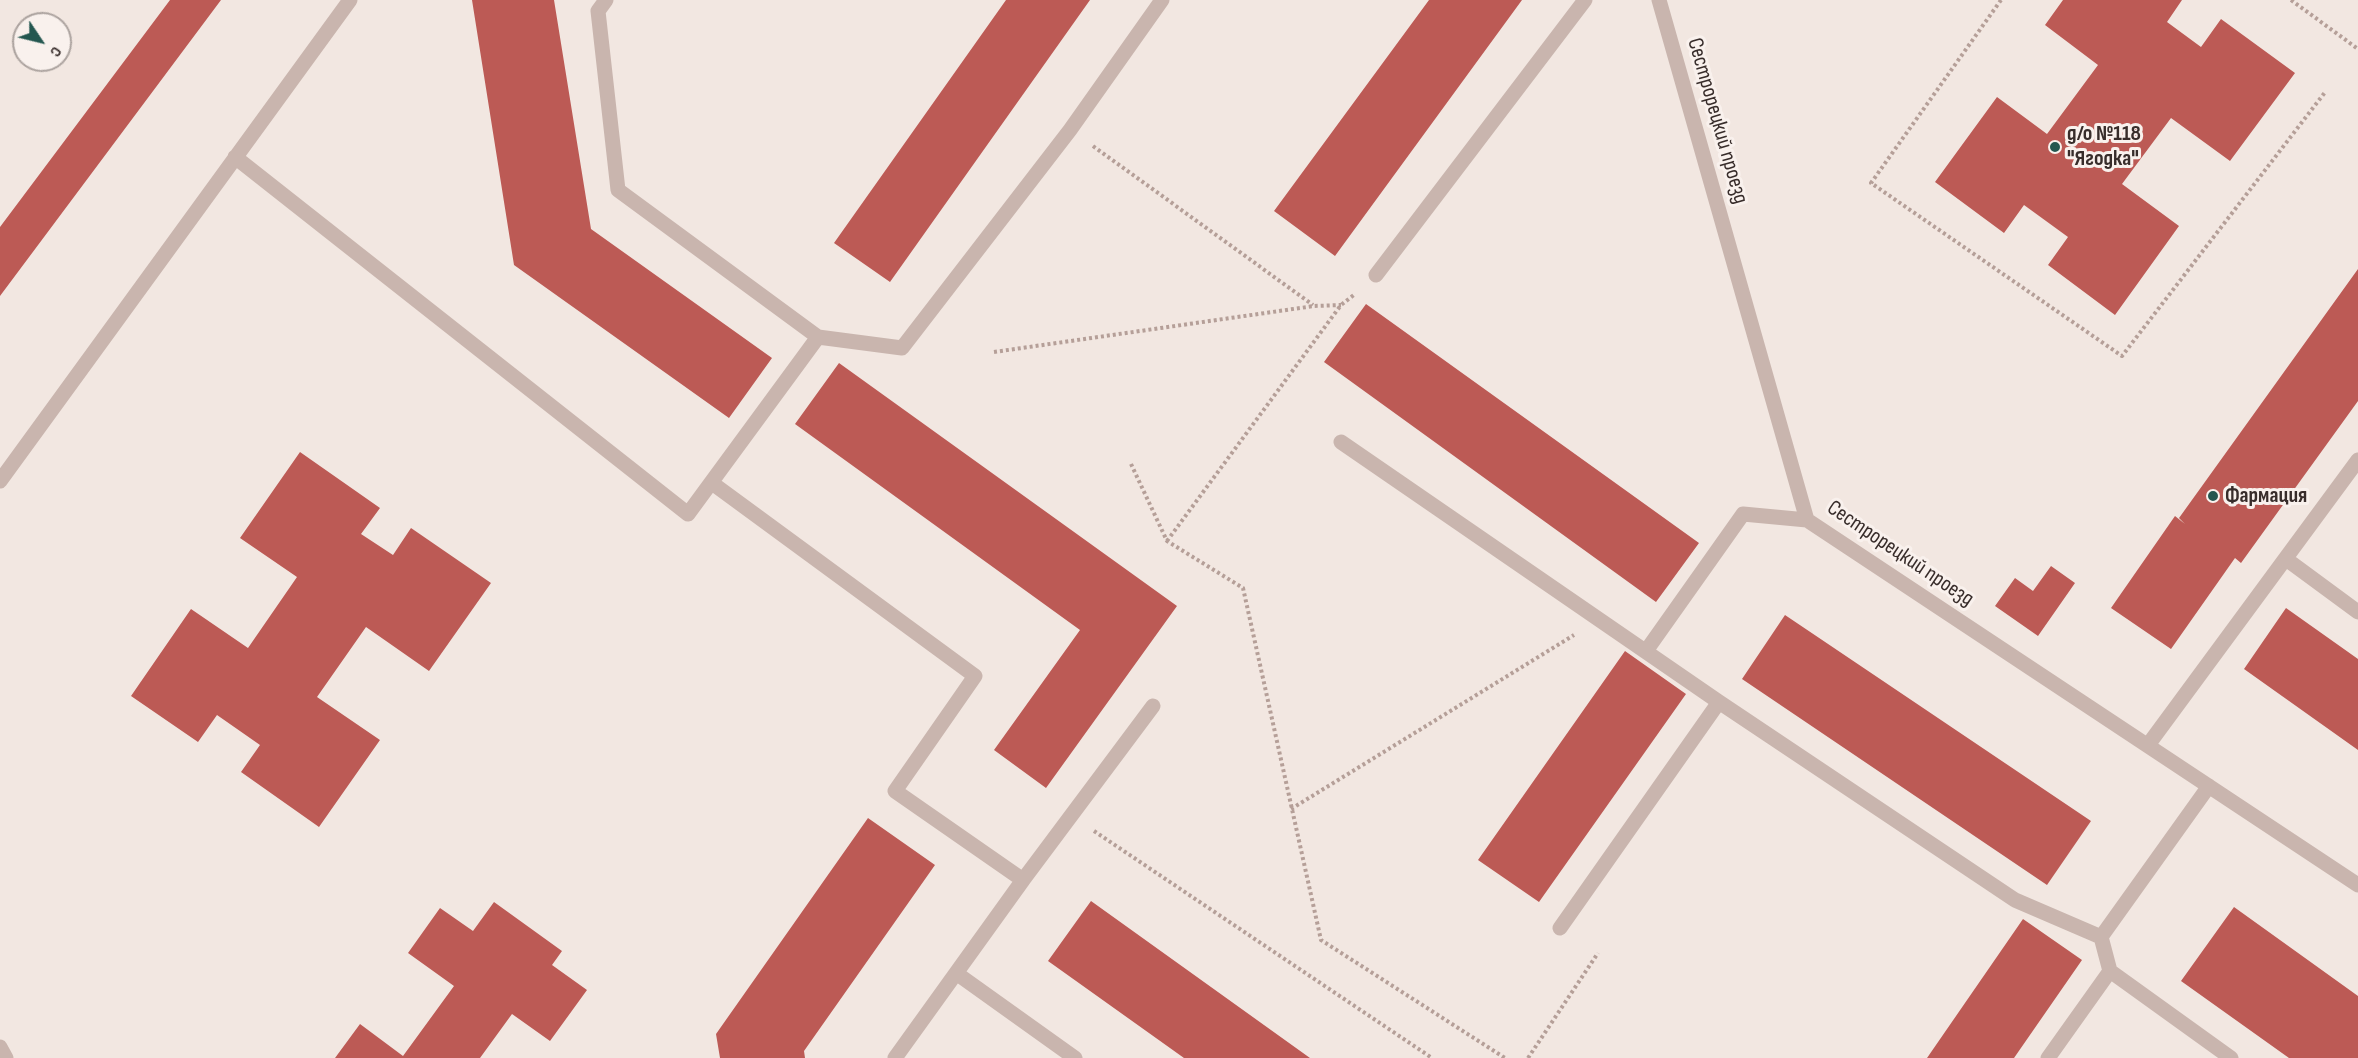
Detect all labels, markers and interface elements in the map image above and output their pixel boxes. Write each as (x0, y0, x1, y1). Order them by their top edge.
north arrow (12, 12, 72, 72)
street label: Сестрорецкий проезд (1681, 35, 1753, 207)
text: С (45, 43, 66, 60)
place label: д/о №118 "Ягодка" (2067, 121, 2141, 172)
marker: д/о №118 "Ягодка" (2048, 140, 2062, 154)
place label: Фармация (2225, 483, 2307, 509)
marker: Фармация (2206, 489, 2220, 503)
street label: Сестрорецкий проезд (1822, 495, 1978, 613)

